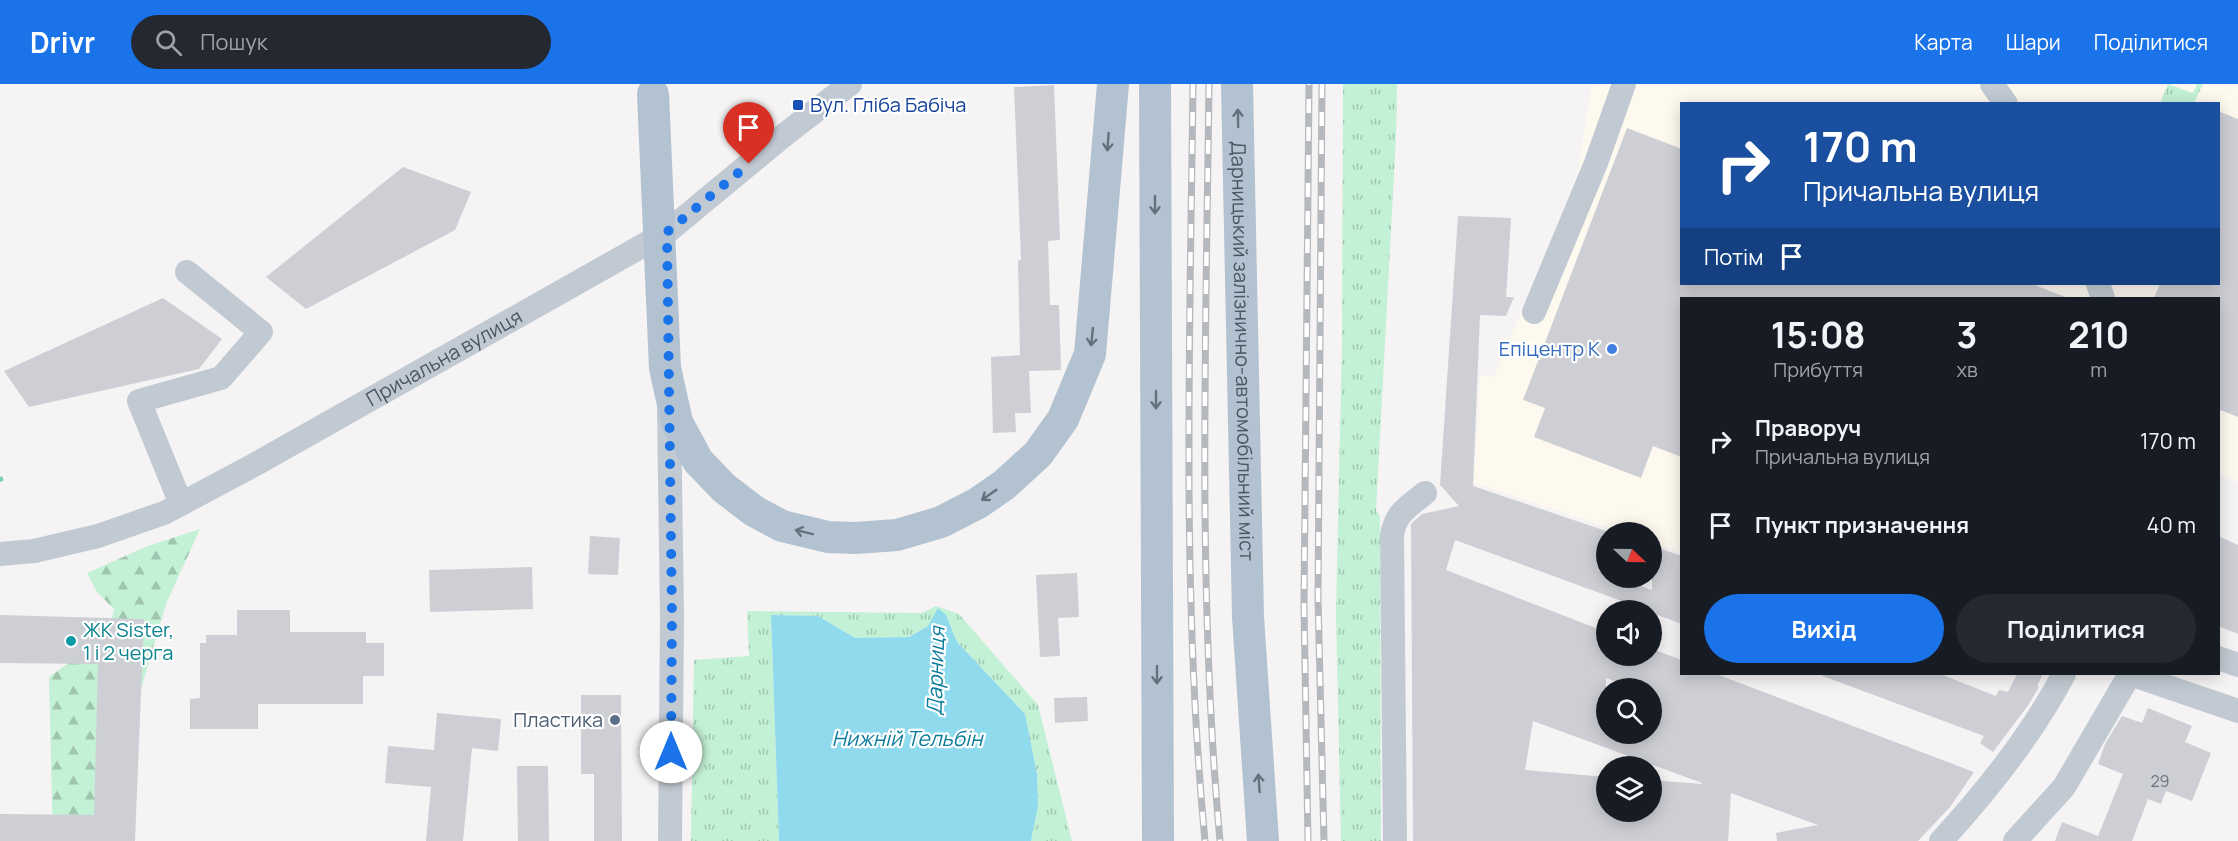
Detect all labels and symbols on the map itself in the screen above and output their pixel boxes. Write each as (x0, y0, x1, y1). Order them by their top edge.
place label: Вул. Гліба Бабіча (810, 91, 966, 118)
marker: Вул. Гліба Бабіча (791, 98, 805, 112)
pin (723, 102, 774, 164)
one-way arrow (1232, 108, 1243, 128)
one-way arrow (1103, 132, 1114, 152)
street label: Дарницький залізнично-автомобільний міст (1225, 141, 1261, 561)
one-way arrow (1149, 195, 1161, 215)
street label: Причальна вулиця (361, 303, 527, 412)
one-way arrow (1086, 326, 1097, 346)
place label: Епіцентр К (1499, 335, 1600, 362)
marker: Епіцентр К (1605, 342, 1619, 356)
one-way arrow (1150, 390, 1162, 410)
one-way arrow (982, 489, 998, 501)
north arrow (1596, 522, 1662, 588)
one-way arrow (795, 525, 814, 537)
place label: ЖК Sister, 1 і 2 черга (83, 616, 174, 666)
water label: Дарниця (919, 625, 951, 716)
marker: ЖК Sister, 1 і 2 черга (64, 634, 78, 648)
one-way arrow (1151, 665, 1163, 685)
place label: Пластика (513, 706, 603, 733)
marker: Пластика (608, 713, 622, 727)
position arrow (639, 720, 703, 784)
water label: Нижній Тельбін (832, 724, 984, 752)
house number: 29 (2150, 770, 2170, 792)
one-way arrow (1254, 773, 1265, 793)

